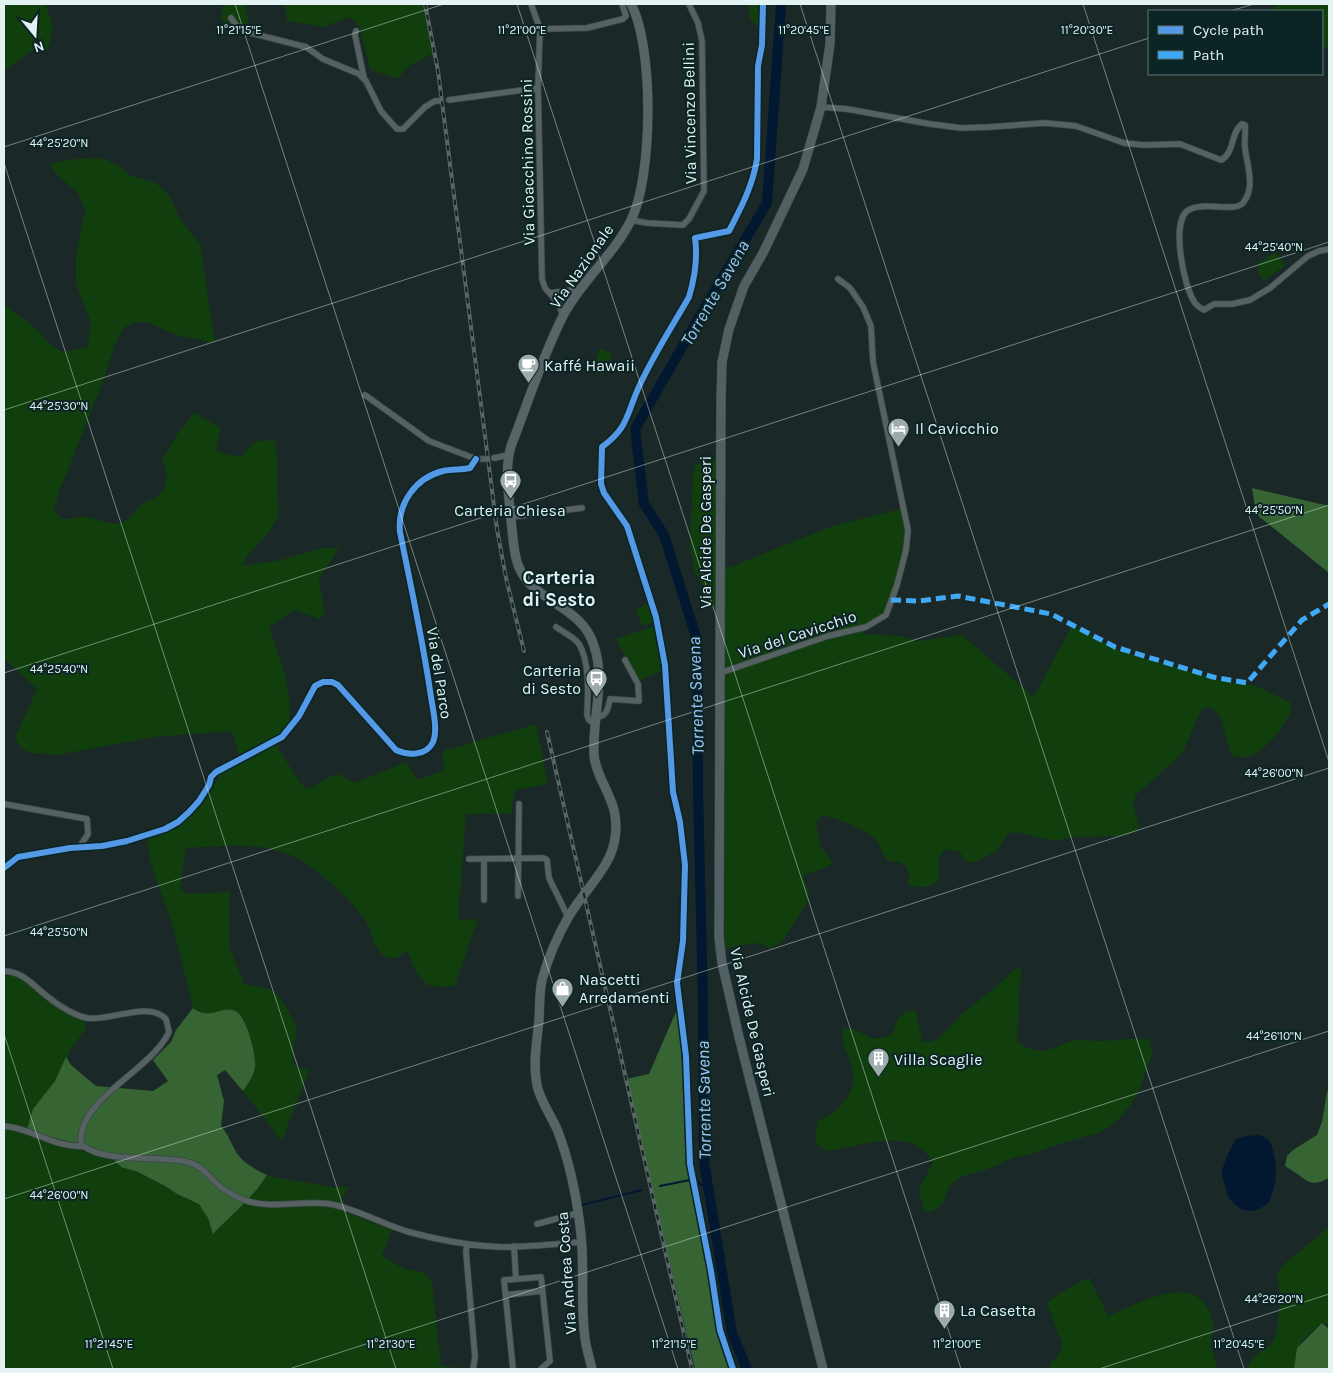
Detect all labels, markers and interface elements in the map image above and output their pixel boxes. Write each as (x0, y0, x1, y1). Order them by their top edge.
north arrow (10, 10, 60, 60)
legend (1148, 10, 1323, 75)
text: Cycle path (1193, 21, 1264, 39)
text: 11°21'15"E (216, 23, 262, 37)
text: 11°21'00"E (497, 23, 547, 37)
text: 11°20'45"E (778, 23, 830, 37)
text: 11°20'30"E (1061, 23, 1113, 37)
text: N (31, 37, 46, 57)
street label: Via Vincenzo Bellini (679, 42, 700, 184)
text: Path (1193, 46, 1224, 64)
street label: Via Gioacchino Rossini (517, 78, 538, 245)
text: 44°25'20"N (30, 136, 88, 150)
street label: Via Nazionale (545, 221, 617, 312)
water label: Torrente Savena (676, 236, 754, 350)
text: 44°25'40"N (1245, 240, 1303, 254)
cafe icon: Kaffé Hawaii (516, 353, 540, 384)
place label: Kaffé Hawaii (544, 356, 635, 375)
text: 44°25'30"N (30, 399, 88, 413)
hotel icon: Il Cavicchio (887, 416, 911, 447)
place label: Il Cavicchio (915, 419, 999, 438)
street label: Via Alcide De Gasperi (696, 456, 715, 608)
bus stop icon: Carteria Chiesa (498, 469, 522, 500)
place label: Carteria Chiesa (454, 501, 566, 520)
text: 44°25'50"N (1245, 503, 1303, 517)
district label: Carteria di Sesto (522, 567, 596, 611)
street label: Via del Cavicchio (736, 606, 859, 663)
street label: Via del Parco (423, 626, 456, 720)
water label: Torrente Savena (683, 636, 709, 756)
place label: Carteria di Sesto (522, 661, 581, 698)
text: 44°25'40"N (30, 662, 88, 676)
bus stop icon: Carteria di Sesto (585, 667, 609, 698)
text: 44°26'00"N (1244, 766, 1304, 780)
text: 44°25'50"N (30, 925, 88, 939)
street label: Via Alcide De Gasperi (726, 946, 779, 1099)
place label: Nascetti Arredamenti (579, 970, 670, 1007)
shop icon: Nascetti Arredamenti (551, 976, 575, 1007)
text: 44°26'10"N (1246, 1029, 1302, 1043)
water label: Torrente Savena (692, 1041, 716, 1159)
building icon: Villa Scaglie (866, 1047, 890, 1078)
place label: Villa Scaglie (894, 1050, 983, 1069)
text: 44°26'00"N (29, 1188, 89, 1202)
street label: Via Andrea Costa (553, 1211, 580, 1335)
text: 44°26'20"N (1245, 1292, 1303, 1306)
building icon: La Casetta (932, 1298, 956, 1329)
place label: La Casetta (960, 1301, 1036, 1320)
text: 11°21'45"E (85, 1337, 133, 1351)
text: 11°21'30"E (366, 1337, 416, 1351)
text: 11°21'15"E (651, 1337, 697, 1351)
text: 11°21'00"E (932, 1337, 982, 1351)
text: 11°20'45"E (1213, 1337, 1265, 1351)

